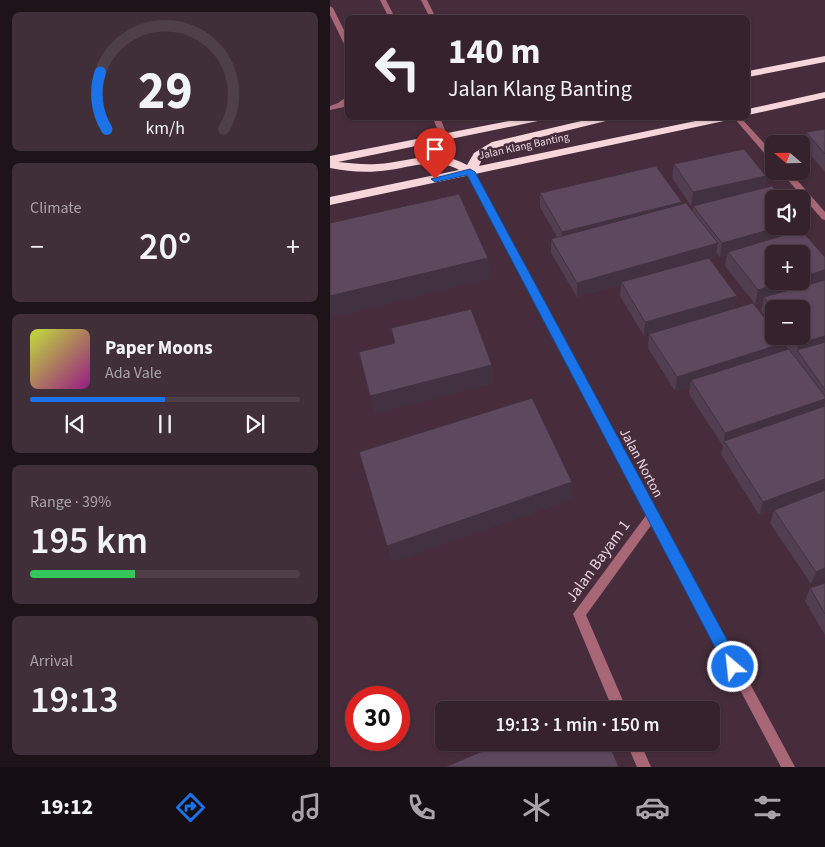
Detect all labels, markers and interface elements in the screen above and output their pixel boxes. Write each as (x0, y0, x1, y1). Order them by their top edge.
text: 140 m (448, 27, 540, 77)
icon: left (365, 35, 430, 100)
text: 29 (138, 55, 192, 129)
text: Jalan Klang Banting (448, 73, 632, 105)
text: km/h (145, 116, 185, 141)
pin (414, 128, 456, 179)
street label: Jalan Klang Banting (478, 129, 571, 163)
icon: arrive (421, 135, 449, 163)
north arrow (765, 135, 810, 180)
map controls (765, 135, 810, 345)
button: sound (765, 190, 810, 235)
text: Climate (30, 197, 81, 219)
text: 20° (139, 220, 191, 274)
text: − (30, 227, 44, 267)
text: + (286, 227, 300, 267)
button: + (765, 245, 810, 290)
button: − (765, 300, 810, 345)
text: Paper Moons (105, 335, 213, 362)
text: Ada Vale (105, 362, 162, 384)
icon: previous (61, 410, 89, 438)
icon: pause (151, 410, 179, 438)
icon: next (241, 410, 269, 438)
street label: Jalan Norton (614, 425, 668, 501)
text: Range · 39% (30, 491, 111, 513)
text: 195 km (30, 514, 148, 568)
street label: Jalan Bayam 1 (561, 515, 635, 607)
position arrow (706, 640, 758, 692)
text: Arrival (30, 650, 73, 672)
text: 19:13 (30, 673, 118, 727)
speed limit sign: 30 (345, 686, 410, 751)
text: 19:13 · 1 min · 150 m (495, 712, 660, 739)
icon: directions (173, 790, 208, 825)
icon: music (289, 790, 324, 825)
icon: phone (404, 790, 439, 825)
icon: climate (519, 790, 554, 825)
icon: car (635, 790, 670, 825)
icon: filters (750, 790, 785, 825)
text: 19:12 (40, 791, 93, 823)

